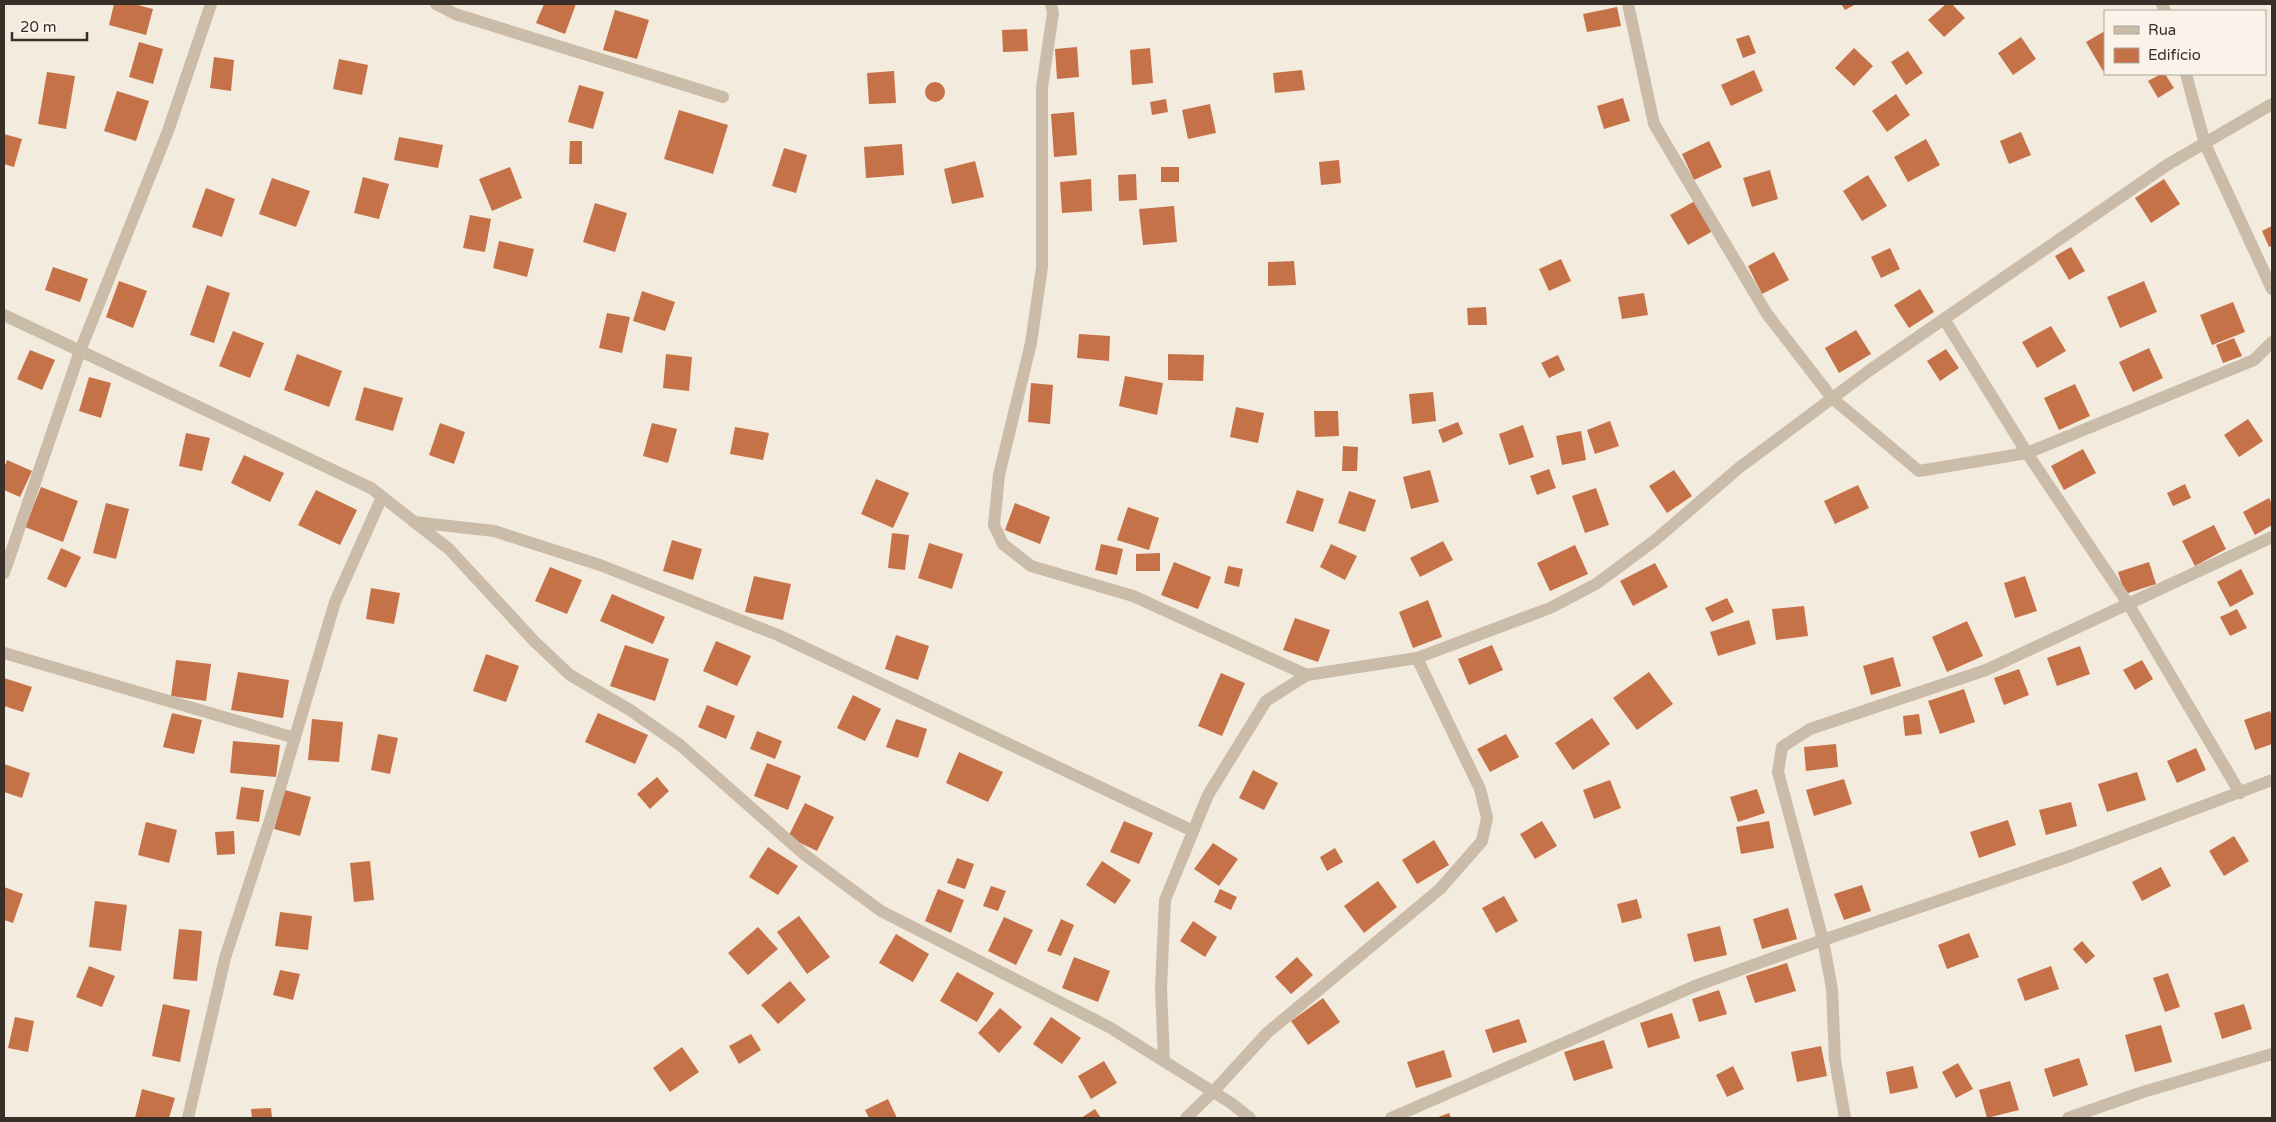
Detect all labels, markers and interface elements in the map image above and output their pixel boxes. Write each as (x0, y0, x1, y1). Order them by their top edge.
scale bar (12, 10, 88, 42)
legend (2104, 10, 2266, 75)
text: 20 m (20, 18, 57, 36)
text: Rua (2148, 21, 2176, 39)
text: Edifício (2148, 46, 2201, 64)

